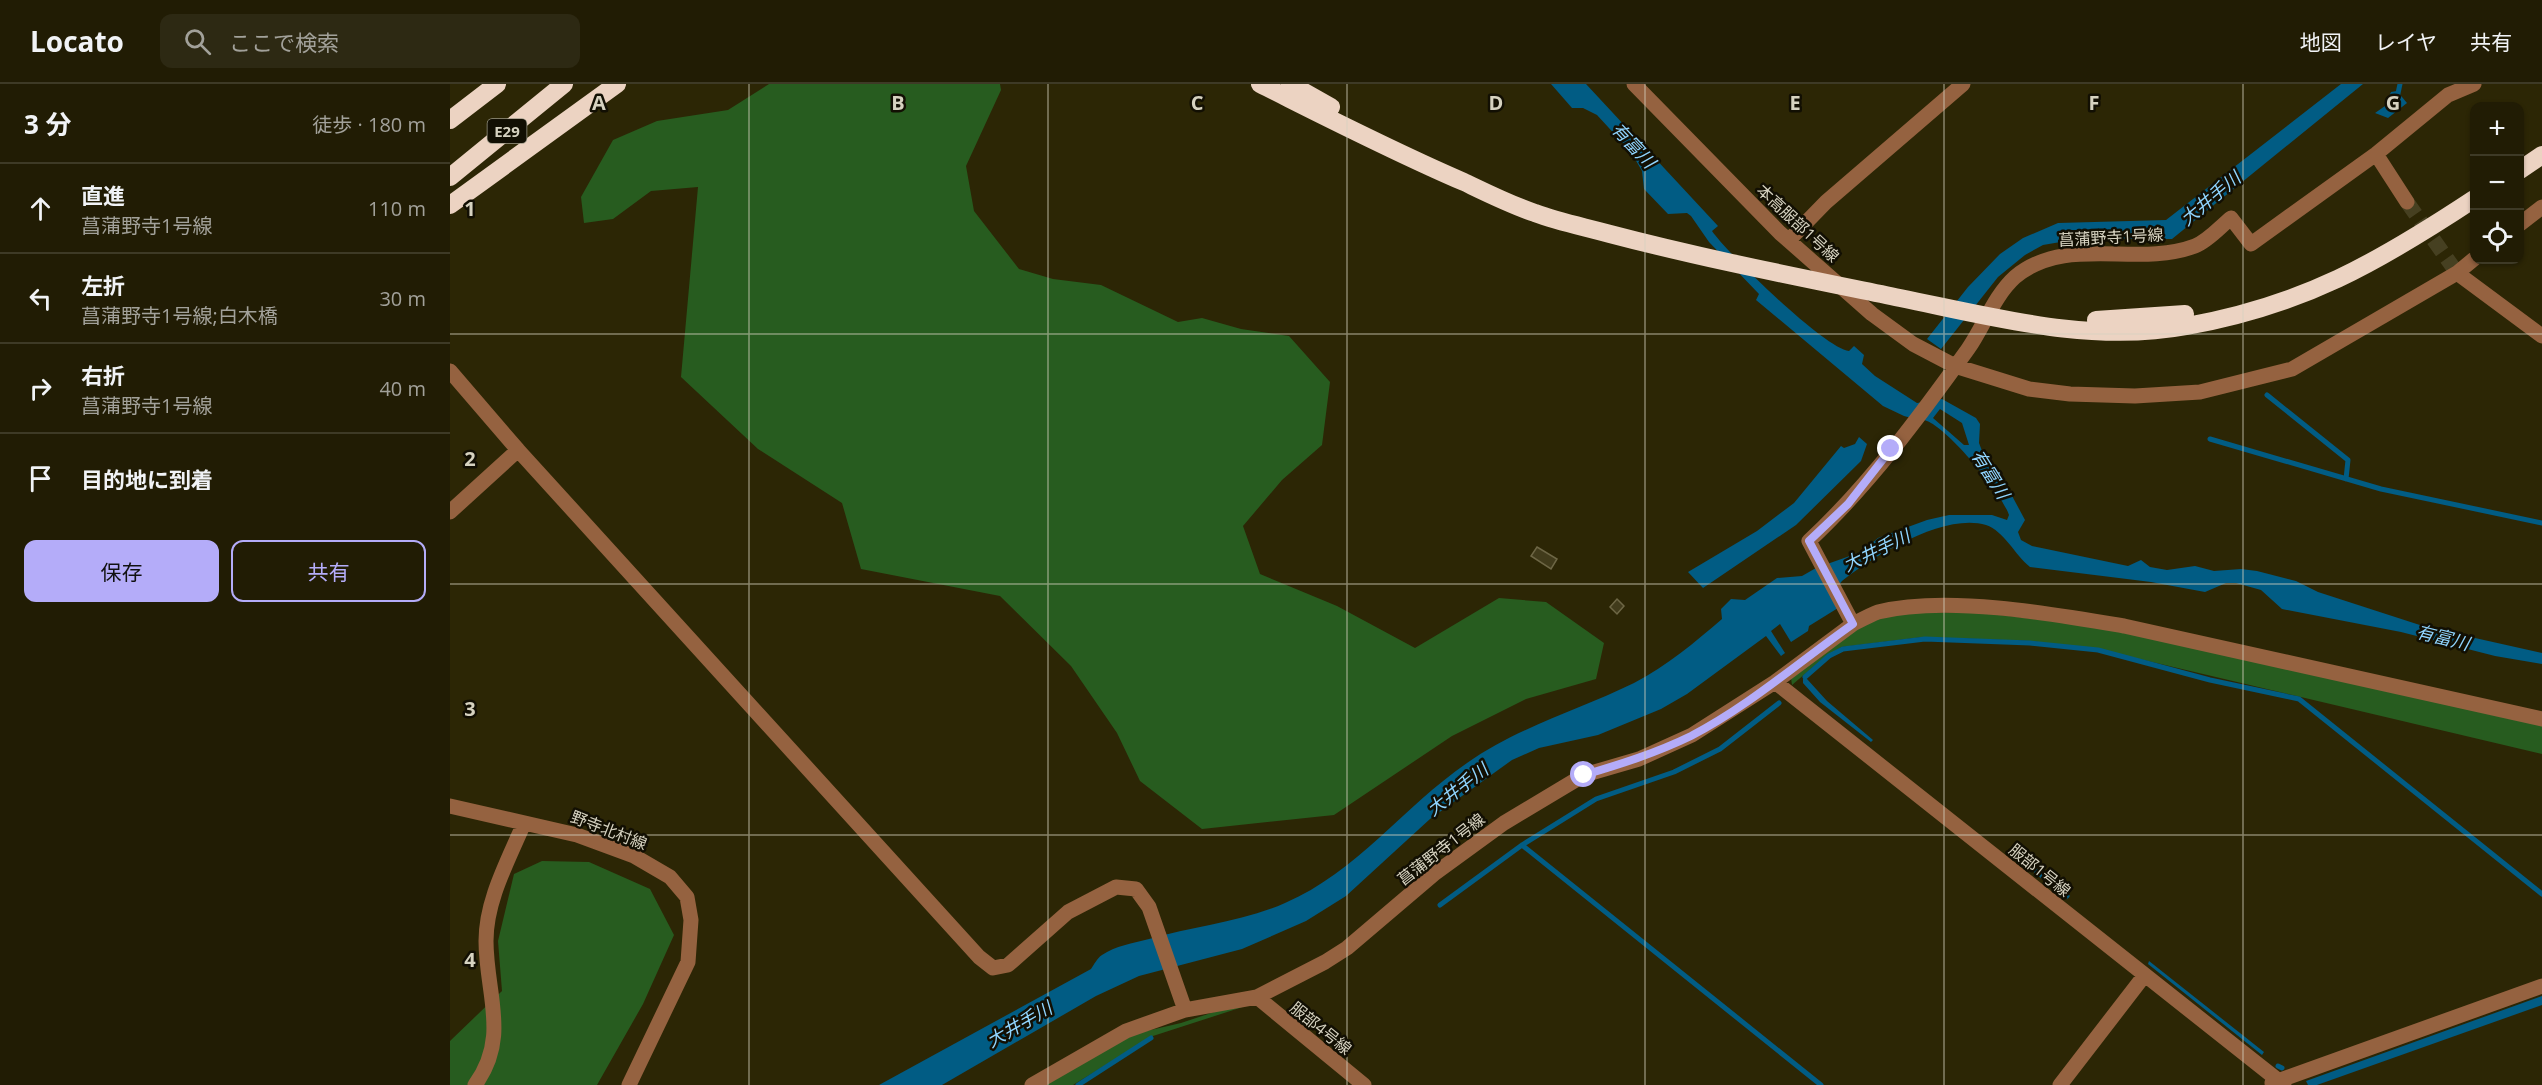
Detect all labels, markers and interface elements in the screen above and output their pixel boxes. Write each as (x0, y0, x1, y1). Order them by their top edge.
search box (160, 14, 580, 68)
text: Locato (30, 22, 124, 60)
icon: search (181, 25, 214, 58)
text: ここで検索 (229, 27, 339, 57)
text: 地図 (2300, 28, 2342, 56)
text: レイヤ (2375, 28, 2437, 56)
text: 共有 (2470, 28, 2512, 56)
text: A (592, 89, 606, 116)
text: B (891, 89, 905, 116)
text: C (1191, 89, 1204, 116)
text: D (1489, 89, 1503, 116)
text: E (1789, 89, 1801, 116)
text: F (2089, 89, 2099, 116)
text: G (2386, 89, 2400, 116)
map controls (2470, 102, 2524, 264)
button: + (2470, 102, 2524, 156)
text: 3 分 (24, 106, 72, 142)
text: 徒歩 · 180 m (312, 111, 426, 138)
water label: 有富川 (1607, 117, 1663, 174)
road number: E29 (488, 119, 526, 143)
button: − (2470, 156, 2524, 210)
water label: 大井手川 (2175, 164, 2247, 230)
street label: 本高服部1号線 (1752, 179, 1844, 267)
text: 直進 (81, 180, 125, 210)
icon: ahead (24, 192, 57, 225)
text: 110 m (368, 195, 426, 222)
text: 1 (464, 195, 476, 222)
button: locate (2470, 210, 2524, 264)
text: 菖蒲野寺1号線 (81, 212, 212, 239)
street label: 菖蒲野寺1号線 (2058, 223, 2164, 251)
text: 左折 (81, 270, 125, 300)
icon: left (24, 282, 57, 315)
text: 30 m (379, 285, 426, 312)
text: 菖蒲野寺1号線;白木橋 (81, 302, 278, 329)
text: 右折 (81, 360, 125, 390)
icon: right (24, 372, 57, 405)
text: 40 m (379, 375, 426, 402)
text: 菖蒲野寺1号線 (81, 392, 212, 419)
route end (1877, 435, 1903, 461)
text: 2 (464, 445, 476, 472)
water label: 有富川 (1967, 445, 2017, 505)
icon: arrive (24, 462, 57, 495)
text: 目的地に到着 (81, 464, 213, 494)
water label: 大井手川 (1838, 523, 1915, 577)
button: 保存 (24, 540, 219, 602)
button: 共有 (231, 540, 426, 602)
water label: 有富川 (2414, 619, 2474, 656)
text: 3 (464, 695, 476, 722)
water label: 大井手川 (1421, 756, 1494, 821)
route start (1570, 761, 1596, 787)
street label: 野寺北村線 (568, 805, 650, 855)
street label: 菖蒲野寺1号線 (1393, 808, 1489, 890)
street label: 服部1号線 (2005, 838, 2075, 902)
text: 4 (464, 946, 476, 973)
water label: 大井手川 (982, 995, 1058, 1052)
street label: 服部4号線 (1286, 996, 1356, 1060)

